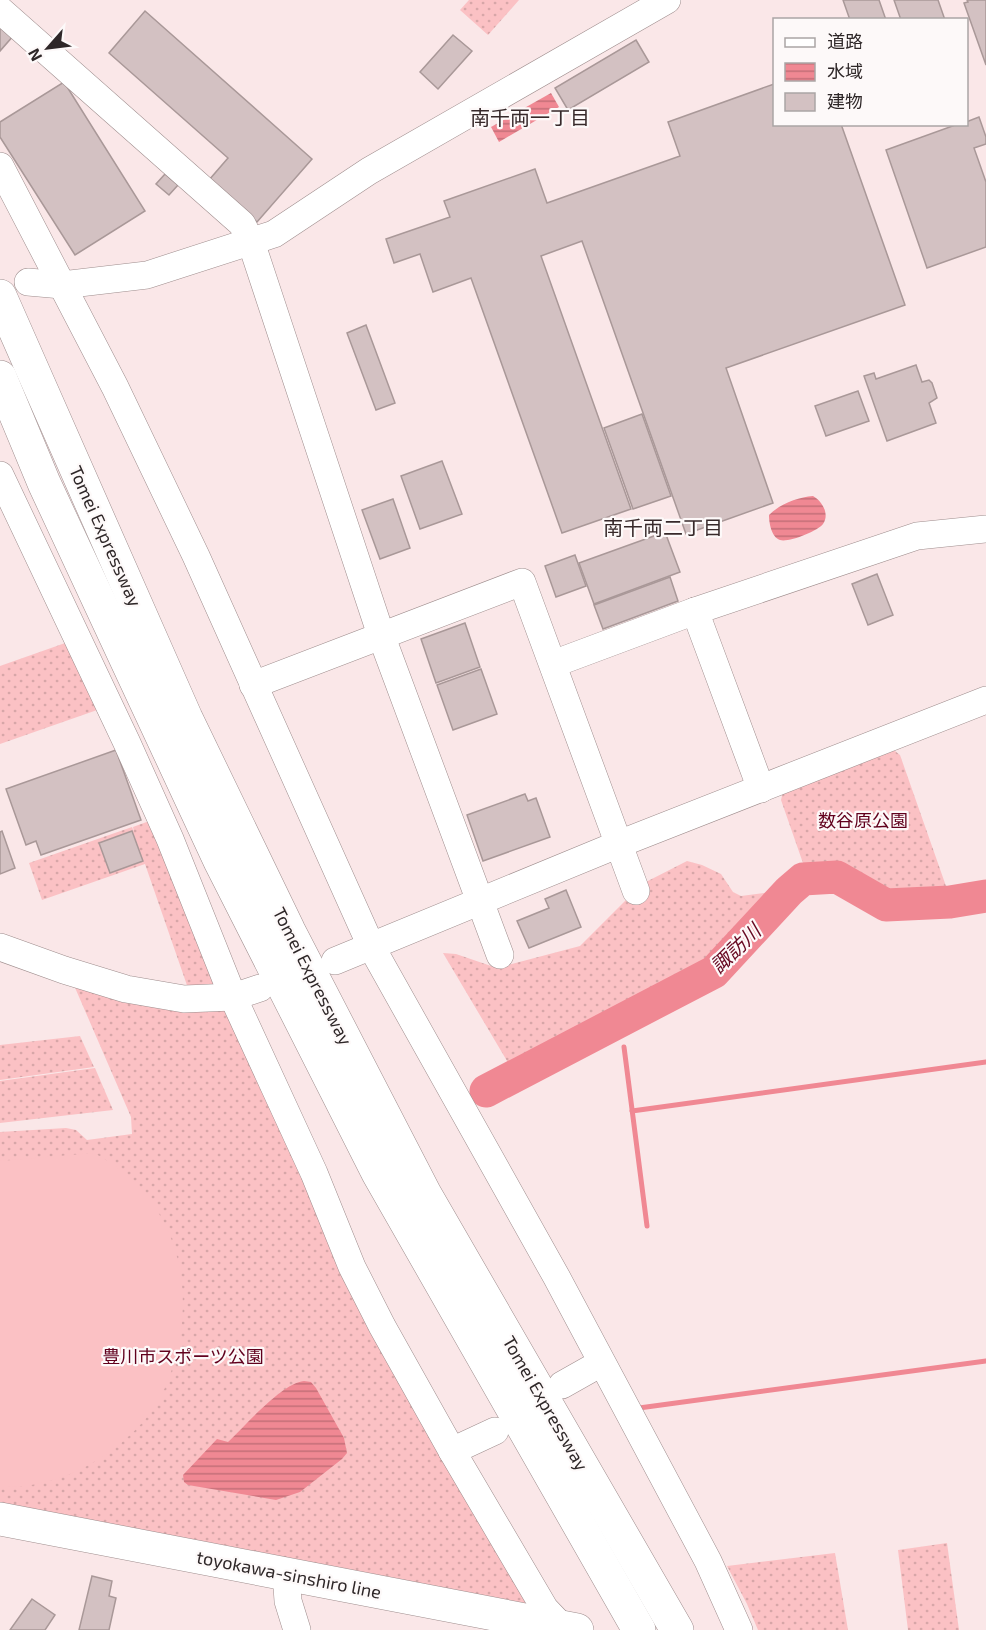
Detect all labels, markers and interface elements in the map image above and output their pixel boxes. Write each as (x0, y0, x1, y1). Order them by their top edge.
north arrow (18, 18, 78, 78)
legend (773, 18, 968, 126)
text: 道路 (827, 30, 863, 52)
text: N (23, 46, 45, 65)
text: 水域 (827, 60, 863, 82)
text: 建物 (827, 90, 863, 112)
district label: 南千両一丁目 (470, 105, 590, 129)
street label: Tomei Expressway (65, 462, 147, 610)
district label: 南千両二丁目 (603, 515, 723, 539)
park label: 数谷原公園 (818, 809, 908, 831)
street label: Tomei Expressway (269, 903, 357, 1049)
water label: 諏訪川 (705, 917, 766, 977)
street label: Tomei Expressway (499, 1332, 594, 1475)
park label: 豊川市スポーツ公園 (102, 1345, 264, 1367)
street label: toyokawa-sinshiro line (195, 1545, 383, 1603)

